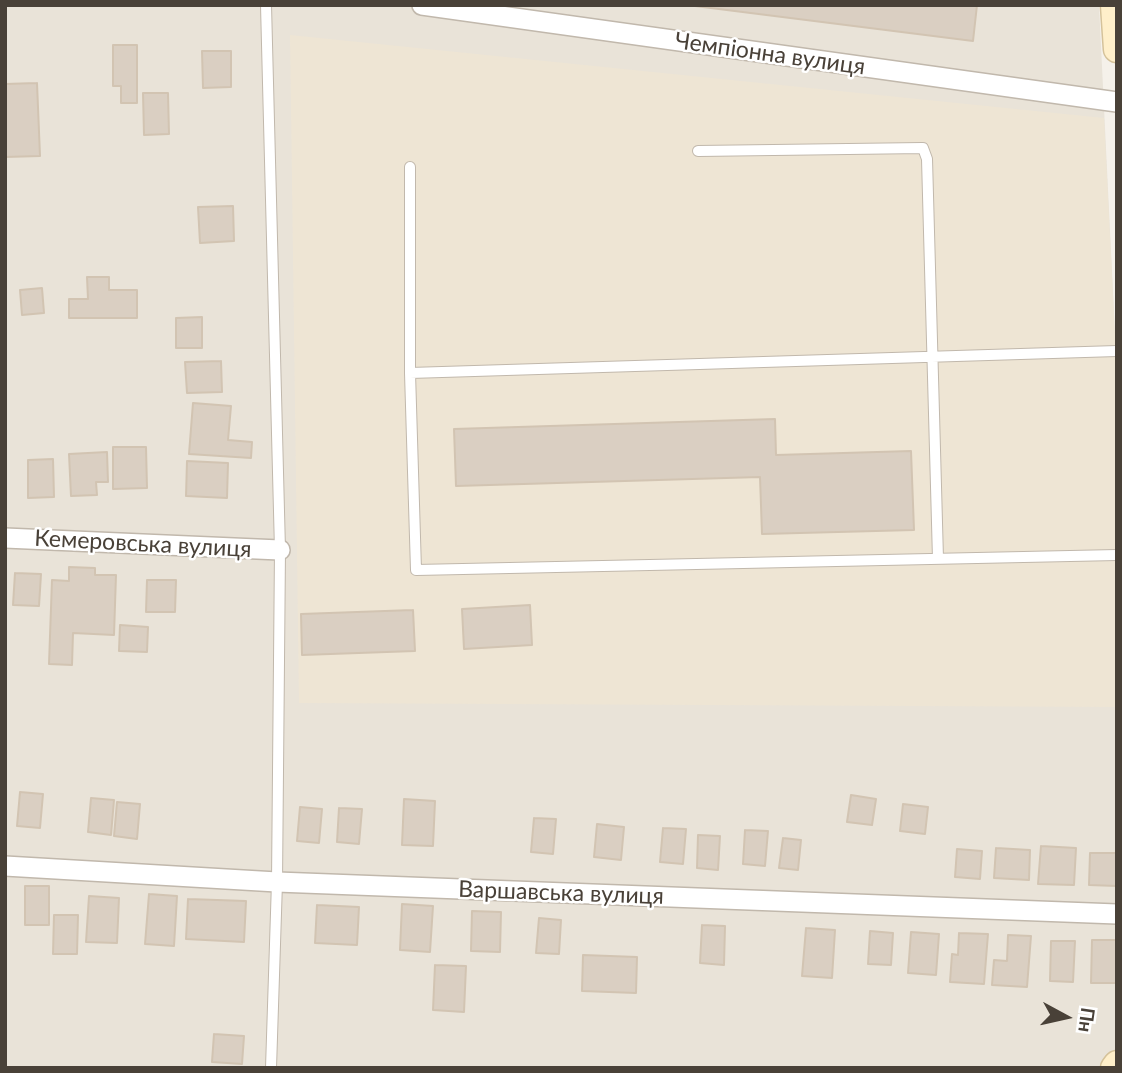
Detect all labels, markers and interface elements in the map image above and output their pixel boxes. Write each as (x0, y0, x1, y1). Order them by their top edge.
street label: Чемпіонна вулиця (673, 27, 867, 81)
street label: Кемеровська вулиця (34, 525, 252, 563)
street label: Варшавська вулиця (458, 876, 664, 910)
north arrow (1031, 982, 1101, 1052)
text: Пн (1074, 1006, 1100, 1034)

